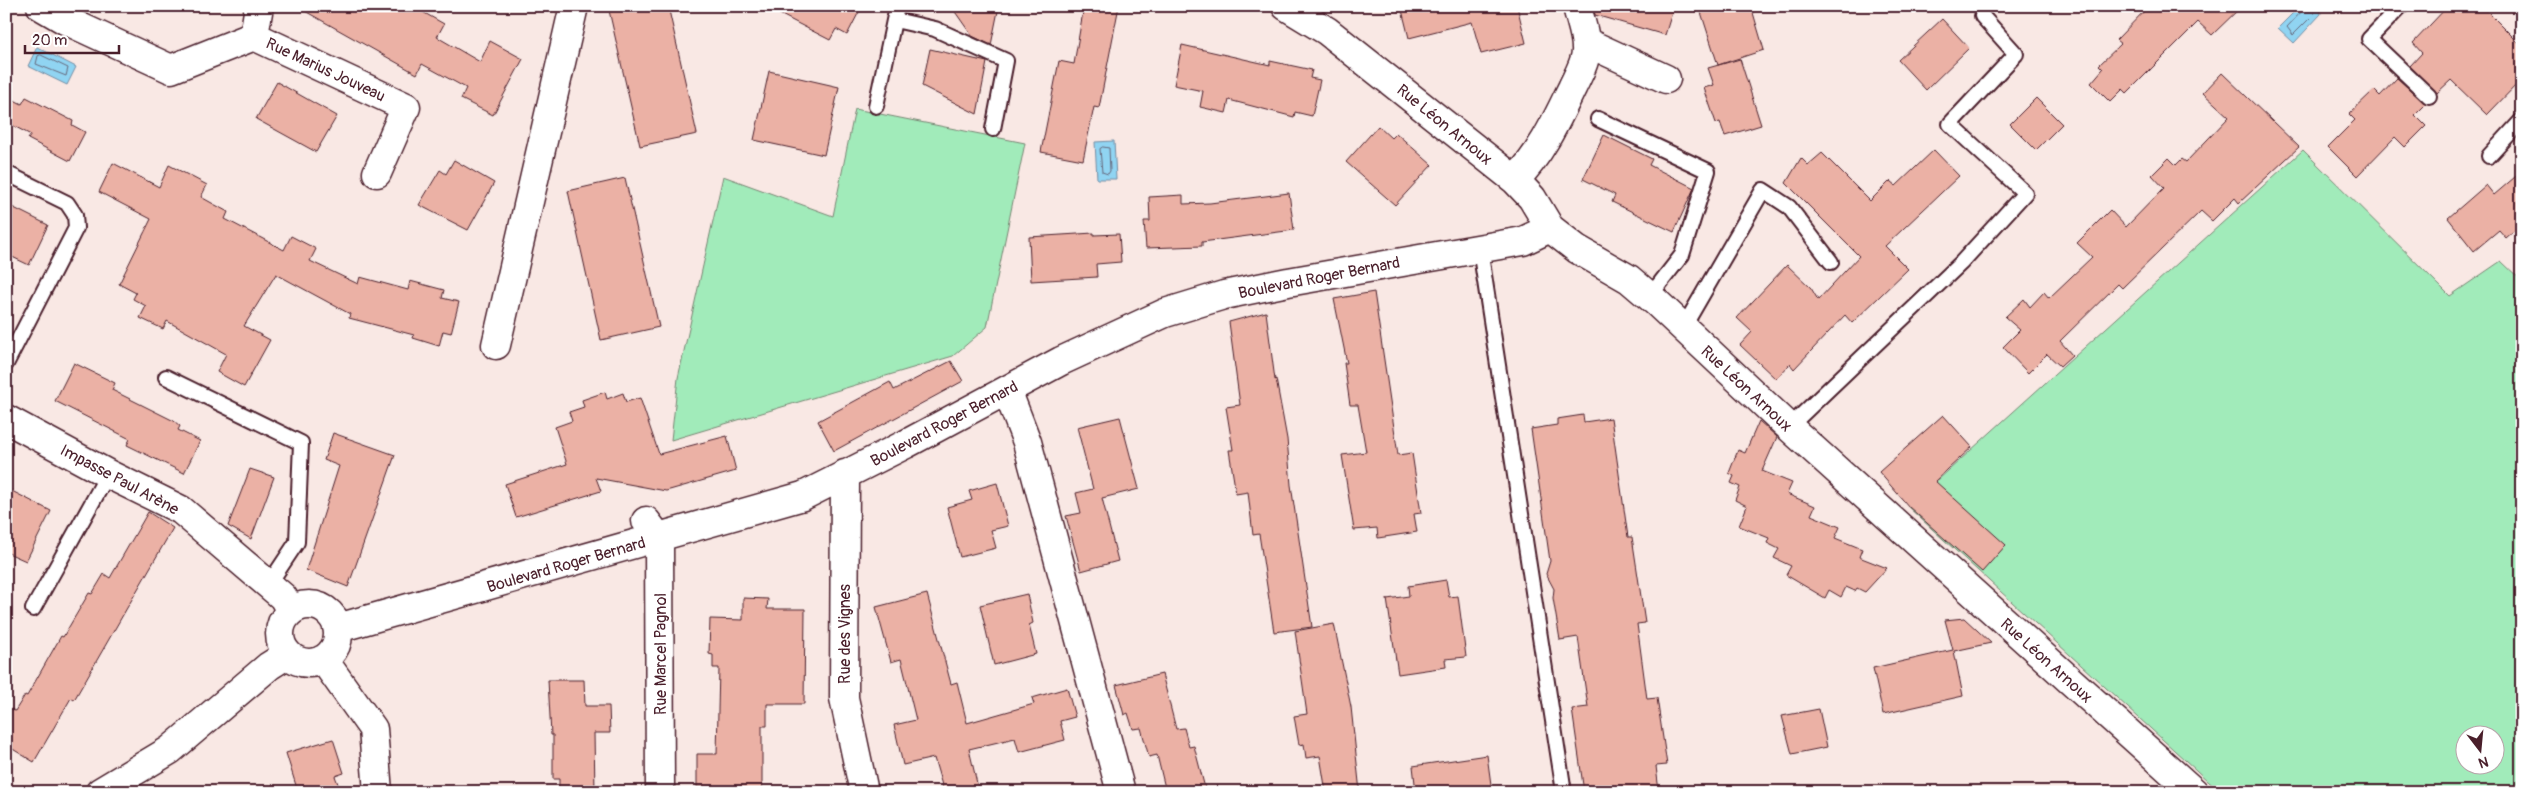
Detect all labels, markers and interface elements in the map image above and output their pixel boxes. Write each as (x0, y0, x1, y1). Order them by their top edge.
scale bar (25, 22, 119, 54)
text: 20 m (32, 31, 67, 50)
street label: Rue Marius Jouveau (263, 33, 388, 106)
street label: Rue Léon Arnoux (1393, 80, 1496, 169)
street label: Boulevard Roger Bernard (1237, 253, 1402, 303)
street label: Rue Léon Arnoux (1697, 341, 1796, 436)
street label: Boulevard Roger Bernard (867, 377, 1022, 471)
street label: Impasse Paul Arène (57, 440, 182, 520)
street label: Boulevard Roger Bernard (485, 533, 648, 597)
street label: Rue des Vignes (835, 584, 855, 684)
street label: Rue Marcel Pagnol (651, 593, 671, 715)
street label: Rue Léon Arnoux (1996, 614, 2097, 707)
north arrow (2456, 726, 2506, 776)
text: N (2477, 753, 2490, 771)

